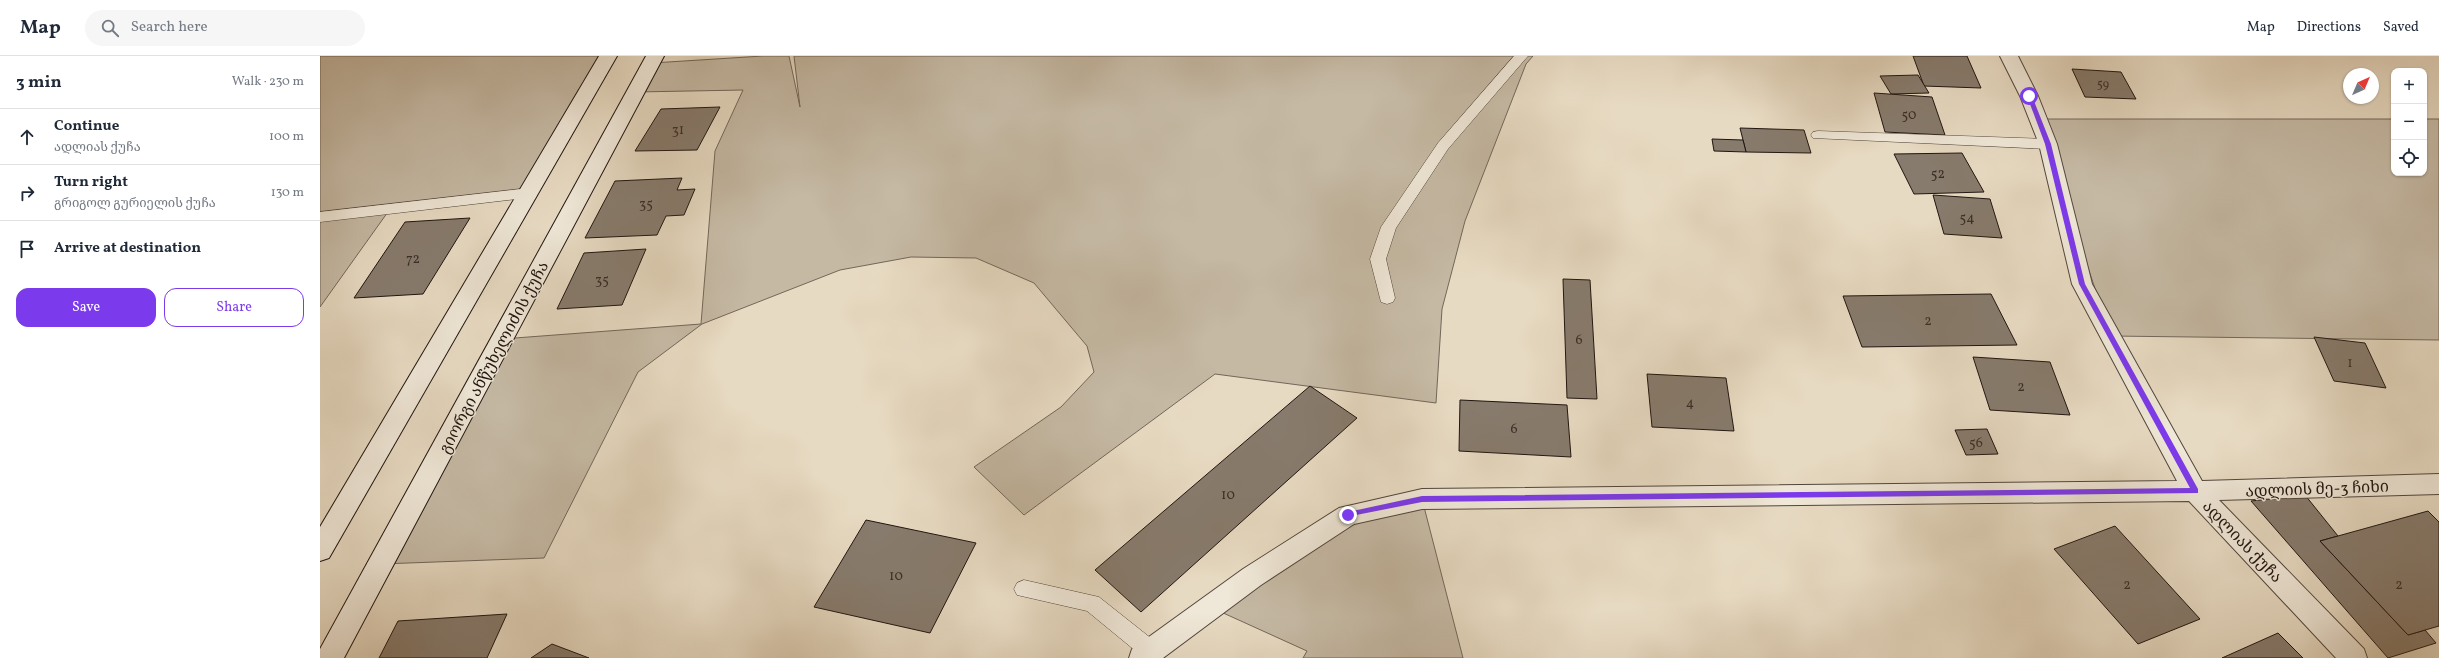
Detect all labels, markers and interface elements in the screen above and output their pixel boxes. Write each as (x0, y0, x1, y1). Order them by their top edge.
search box (85, 10, 365, 46)
text: Map (20, 15, 61, 41)
icon: search (99, 17, 121, 39)
text: Search here (131, 17, 208, 38)
text: Map (2247, 18, 2275, 37)
text: Directions (2297, 18, 2361, 37)
text: Saved (2383, 18, 2419, 37)
north arrow (2343, 68, 2379, 104)
map controls (2391, 68, 2427, 176)
button: + (2391, 68, 2427, 104)
text: 3 min (16, 71, 62, 94)
text: Walk · 230 m (232, 73, 304, 91)
house number: 59 (2097, 77, 2109, 93)
route start (2020, 87, 2038, 105)
button: − (2391, 104, 2427, 140)
house number: 50 (1902, 106, 1916, 125)
text: Continue (54, 116, 119, 137)
house number: 31 (672, 121, 684, 140)
icon: ahead (16, 126, 38, 148)
text: 100 m (269, 128, 304, 146)
text: ადლიას ქუჩა (54, 139, 141, 157)
button: locate (2391, 140, 2427, 176)
house number: 52 (1931, 165, 1945, 184)
text: Turn right (54, 172, 128, 193)
icon: right (16, 182, 38, 204)
text: 130 m (271, 184, 304, 202)
text: გრიგოლ გურიელის ქუჩა (54, 195, 216, 213)
house number: 35 (639, 195, 653, 214)
house number: 54 (1959, 209, 1975, 228)
icon: arrive (16, 238, 38, 260)
text: Arrive at destination (54, 238, 201, 259)
house number: 72 (406, 250, 420, 269)
street label: გიორგი ანწუხელიძის ქუჩა (435, 258, 555, 458)
house number: 35 (595, 271, 609, 290)
button: Save (16, 288, 156, 327)
button: Share (164, 288, 304, 327)
house number: 2 (1924, 312, 1932, 331)
house number: 6 (1575, 331, 1583, 350)
house number: 1 (2347, 354, 2353, 373)
house number: 2 (2017, 378, 2025, 397)
house number: 4 (1686, 394, 1694, 413)
house number: 6 (1510, 420, 1518, 439)
house number: 56 (1969, 434, 1983, 453)
street label: ადლიის მე-3 ჩიხი (2245, 476, 2389, 504)
house number: 10 (1221, 486, 1235, 505)
street label: ადლიას ქუჩა (2197, 496, 2287, 588)
route end (1339, 506, 1357, 524)
house number: 10 (889, 567, 903, 586)
house number: 2 (2123, 576, 2131, 595)
house number: 2 (2395, 576, 2403, 595)

